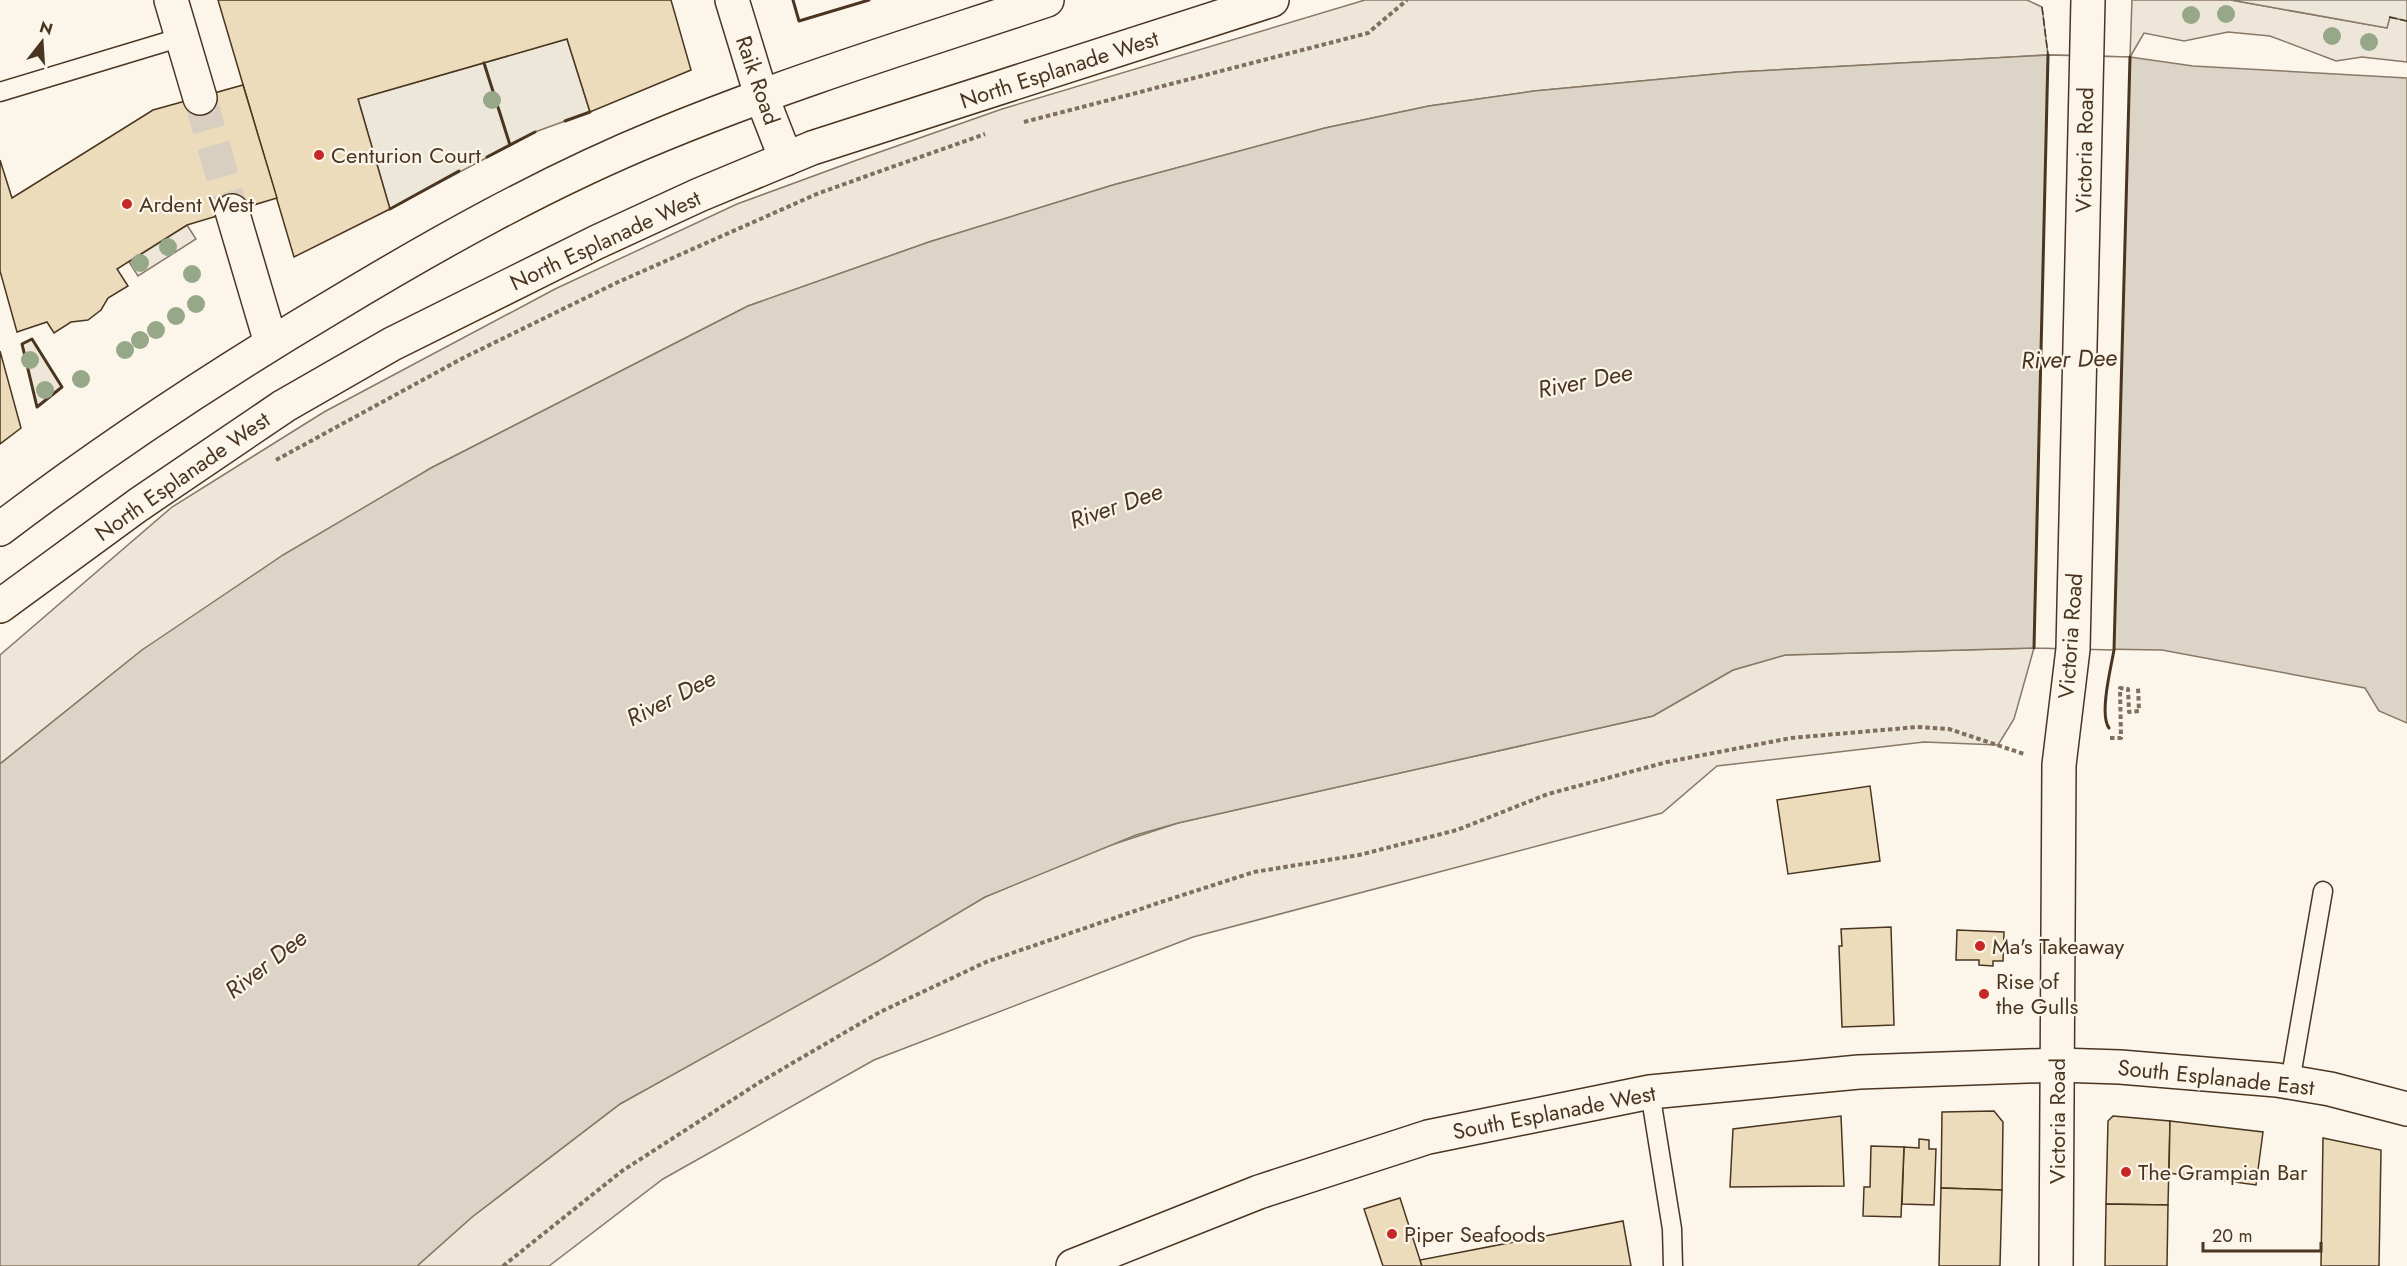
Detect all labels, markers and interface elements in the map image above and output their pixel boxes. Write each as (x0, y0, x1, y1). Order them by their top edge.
north arrow (12, 12, 72, 72)
text: N (37, 15, 56, 41)
street label: North Esplanade West (955, 22, 1163, 116)
street label: Raik Road (728, 31, 788, 129)
street label: Victoria Road (2067, 87, 2101, 213)
place label: Centurion Court (331, 139, 481, 171)
marker: Centurion Court (312, 148, 326, 162)
street label: North Esplanade West (504, 181, 706, 298)
place label: Ardent West (139, 188, 255, 220)
marker: Ardent West (120, 197, 134, 211)
water label: River Dee (2020, 339, 2118, 378)
water label: River Dee (1534, 354, 1635, 407)
street label: North Esplanade West (88, 403, 277, 549)
water label: River Dee (1065, 473, 1167, 538)
street label: Victoria Road (2050, 572, 2090, 700)
water label: River Dee (620, 660, 722, 735)
water label: River Dee (217, 920, 314, 1007)
place label: Ma's Takeaway (1992, 930, 2124, 962)
marker: Ma's Takeaway (1973, 939, 1987, 953)
place label: Rise of the Gulls (1996, 965, 2078, 1022)
marker: Rise of the Gulls (1977, 987, 1991, 1001)
street label: South Esplanade East (2116, 1051, 2317, 1103)
street label: Victoria Road (2041, 1058, 2073, 1184)
street label: South Esplanade West (1450, 1076, 1659, 1147)
place label: The Grampian Bar (2138, 1156, 2308, 1188)
marker: The Grampian Bar (2119, 1165, 2133, 1179)
scale bar (2203, 1215, 2322, 1253)
place label: Piper Seafoods (1404, 1218, 1546, 1250)
text: 20 m (2212, 1223, 2252, 1249)
marker: Piper Seafoods (1385, 1227, 1399, 1241)

